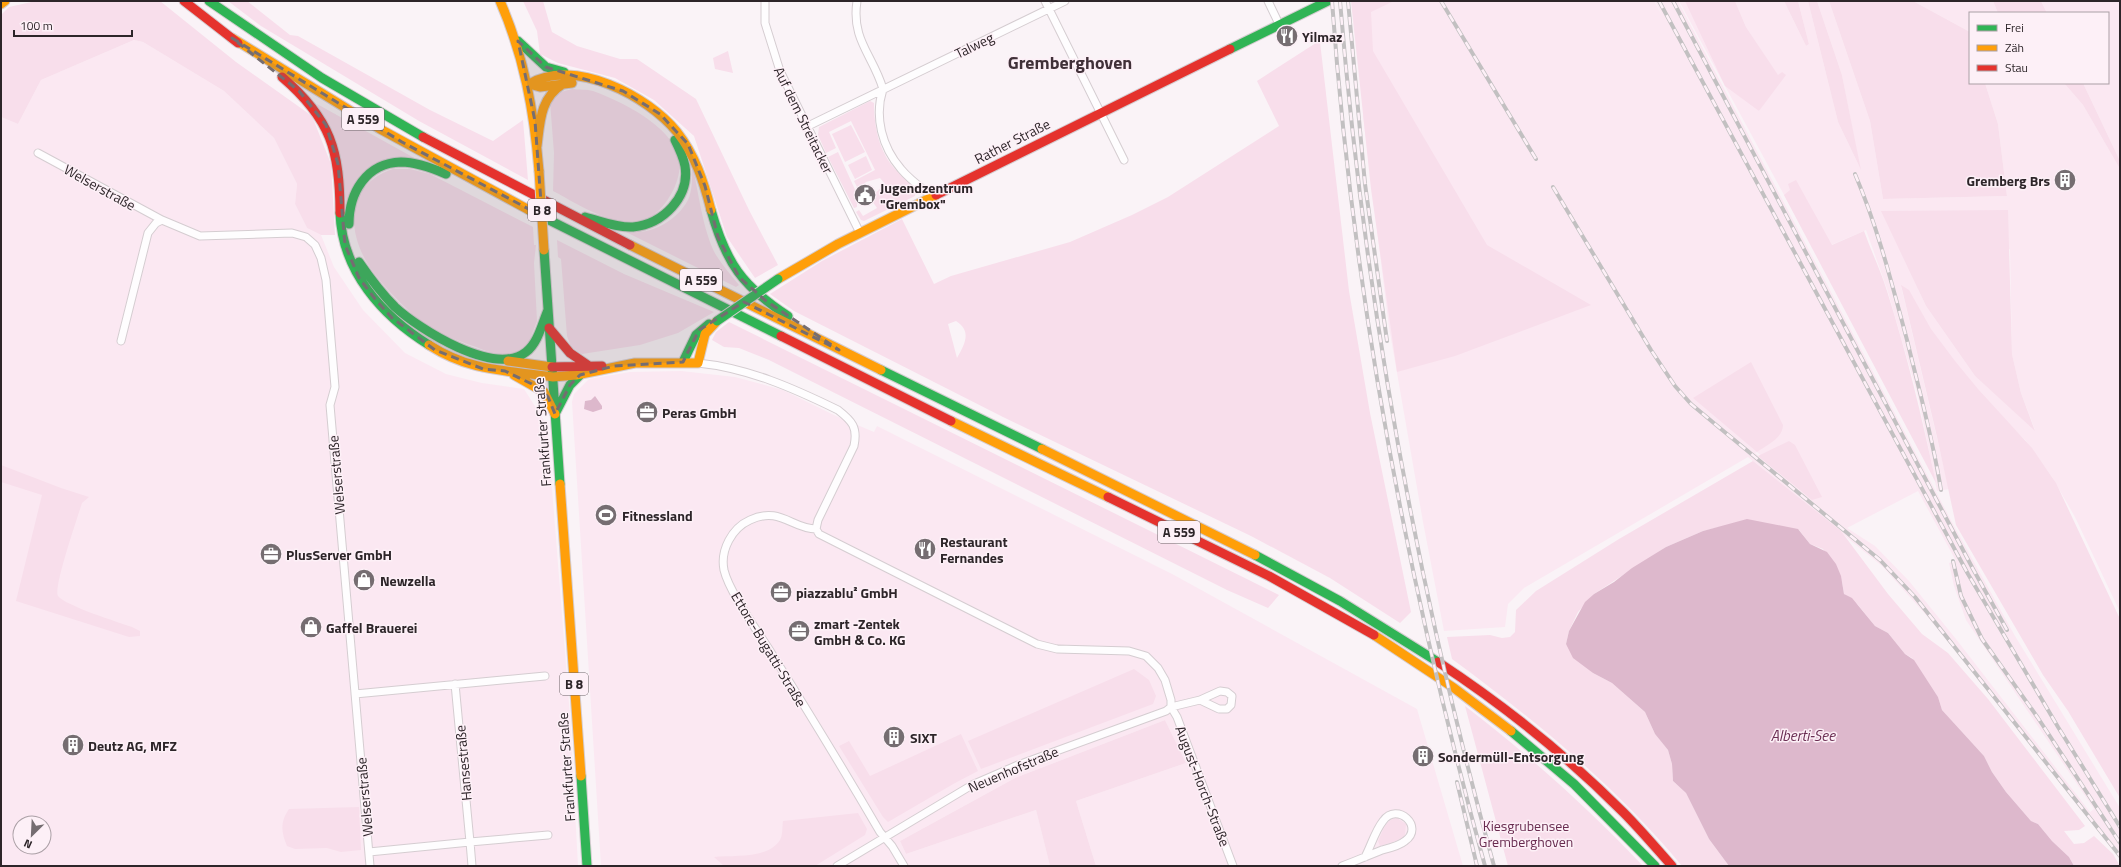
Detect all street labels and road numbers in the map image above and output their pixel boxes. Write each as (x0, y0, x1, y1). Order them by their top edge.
street label: Talweg (951, 27, 997, 63)
street label: Auf dem Streitacker (769, 63, 839, 177)
road number: A 559 (342, 108, 384, 130)
street label: Rather Straße (971, 113, 1053, 169)
street label: Welserstraße (60, 159, 140, 215)
road number: B 8 (528, 199, 556, 221)
road number: A 559 (680, 269, 722, 291)
street label: Frankfurter Straße (528, 377, 556, 487)
street label: Welserstraße (322, 435, 350, 515)
road number: A 559 (1158, 521, 1200, 543)
street label: Ettore-Bugatti-Straße (726, 587, 812, 711)
road number: B 8 (560, 673, 588, 695)
street label: Frankfurter Straße (552, 712, 580, 822)
street label: August-Horch-Straße (1170, 723, 1236, 849)
street label: Hansestraße (449, 724, 477, 802)
street label: Neuenhofstraße (965, 740, 1061, 798)
street label: Welserstraße (350, 757, 378, 837)

